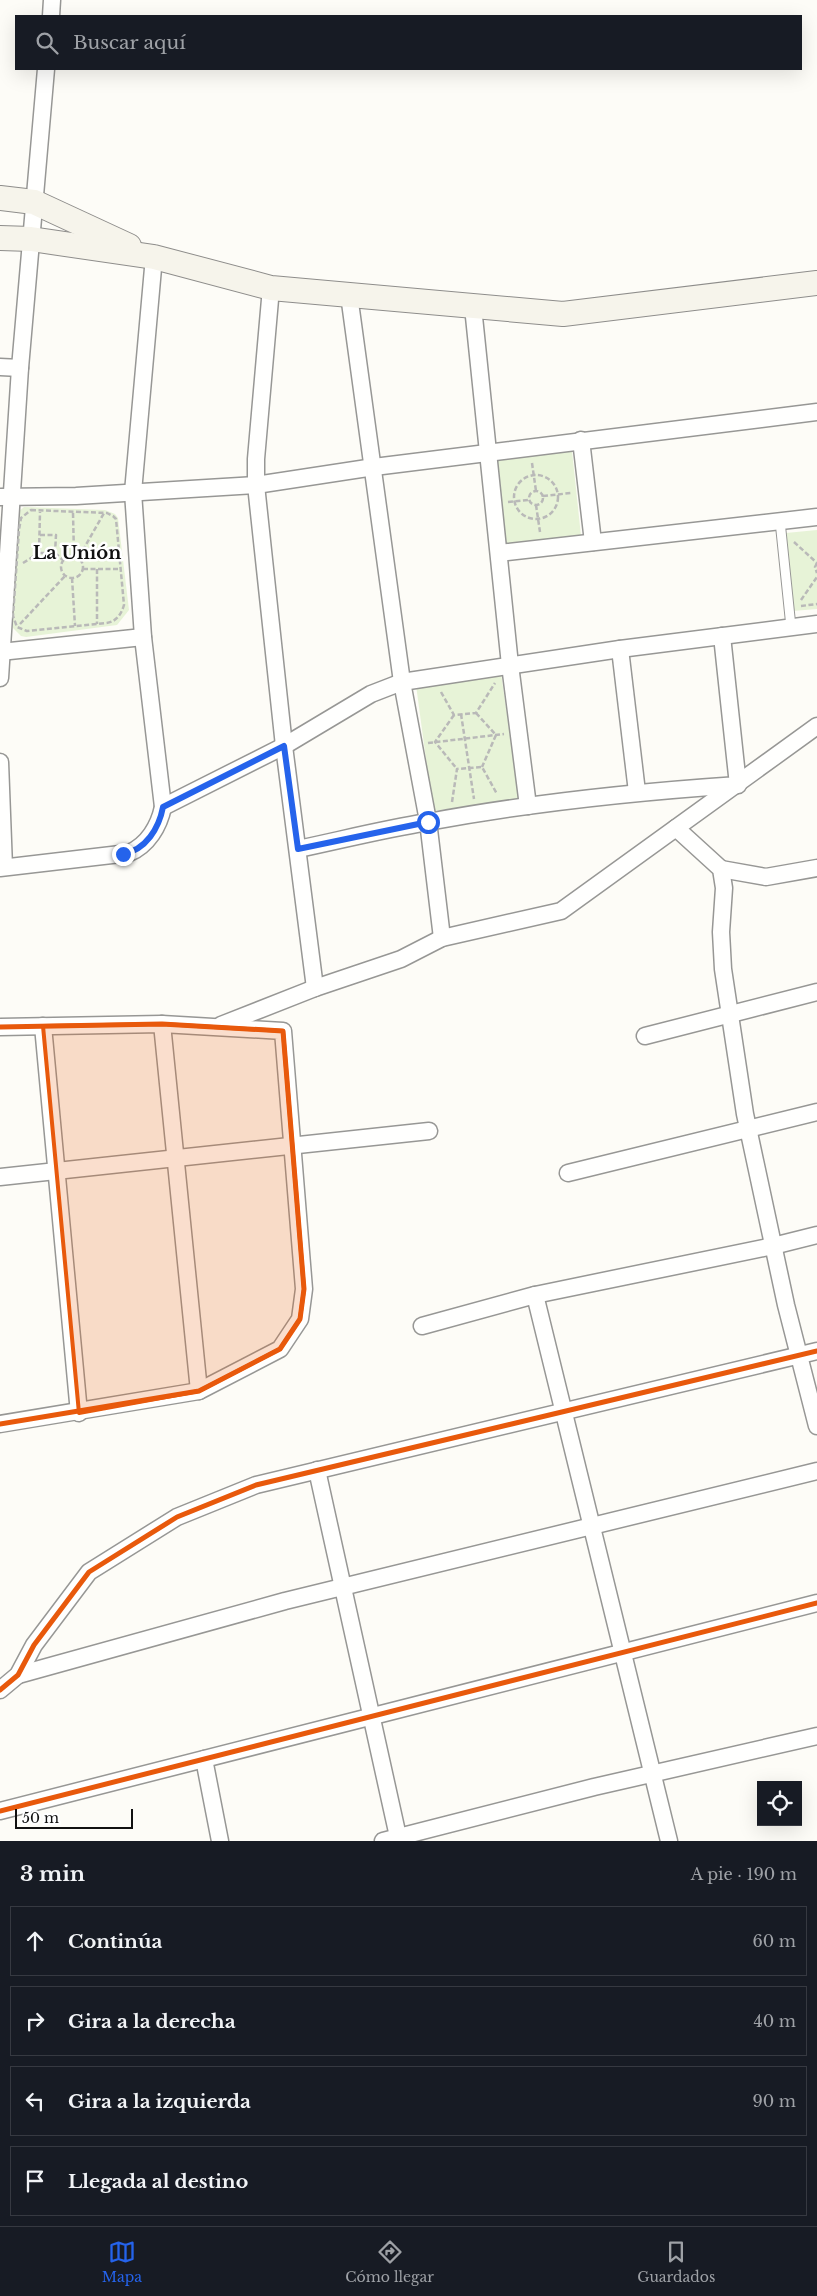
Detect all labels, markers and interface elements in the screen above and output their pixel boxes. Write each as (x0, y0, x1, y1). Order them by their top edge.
search box (15, 15, 802, 70)
icon: search (33, 29, 61, 57)
text: Buscar aquí (73, 31, 186, 54)
district label: La Unión (33, 542, 121, 564)
route start (417, 811, 440, 834)
route end (112, 843, 135, 866)
map controls (757, 1781, 802, 1826)
button: locate (757, 1781, 802, 1826)
scale bar (15, 1806, 132, 1829)
text: 50 m (22, 1809, 59, 1827)
text: 3 min (20, 1861, 85, 1887)
text: A pie · 190 m (691, 1864, 797, 1884)
icon: ahead (21, 1927, 49, 1955)
text: Continúa (68, 1930, 162, 1953)
text: 60 m (753, 1931, 796, 1951)
icon: right (21, 2007, 49, 2035)
text: Gira a la derecha (68, 2010, 236, 2033)
text: 40 m (753, 2011, 796, 2031)
icon: left (21, 2087, 49, 2115)
text: Gira a la izquierda (68, 2090, 251, 2113)
text: 90 m (753, 2091, 796, 2111)
icon: arrive (21, 2167, 49, 2195)
text: Llegada al destino (68, 2170, 248, 2193)
tab: Mapa (102, 2238, 142, 2286)
tab: Cómo llegar (345, 2238, 434, 2286)
tab: Guardados (637, 2238, 715, 2286)

